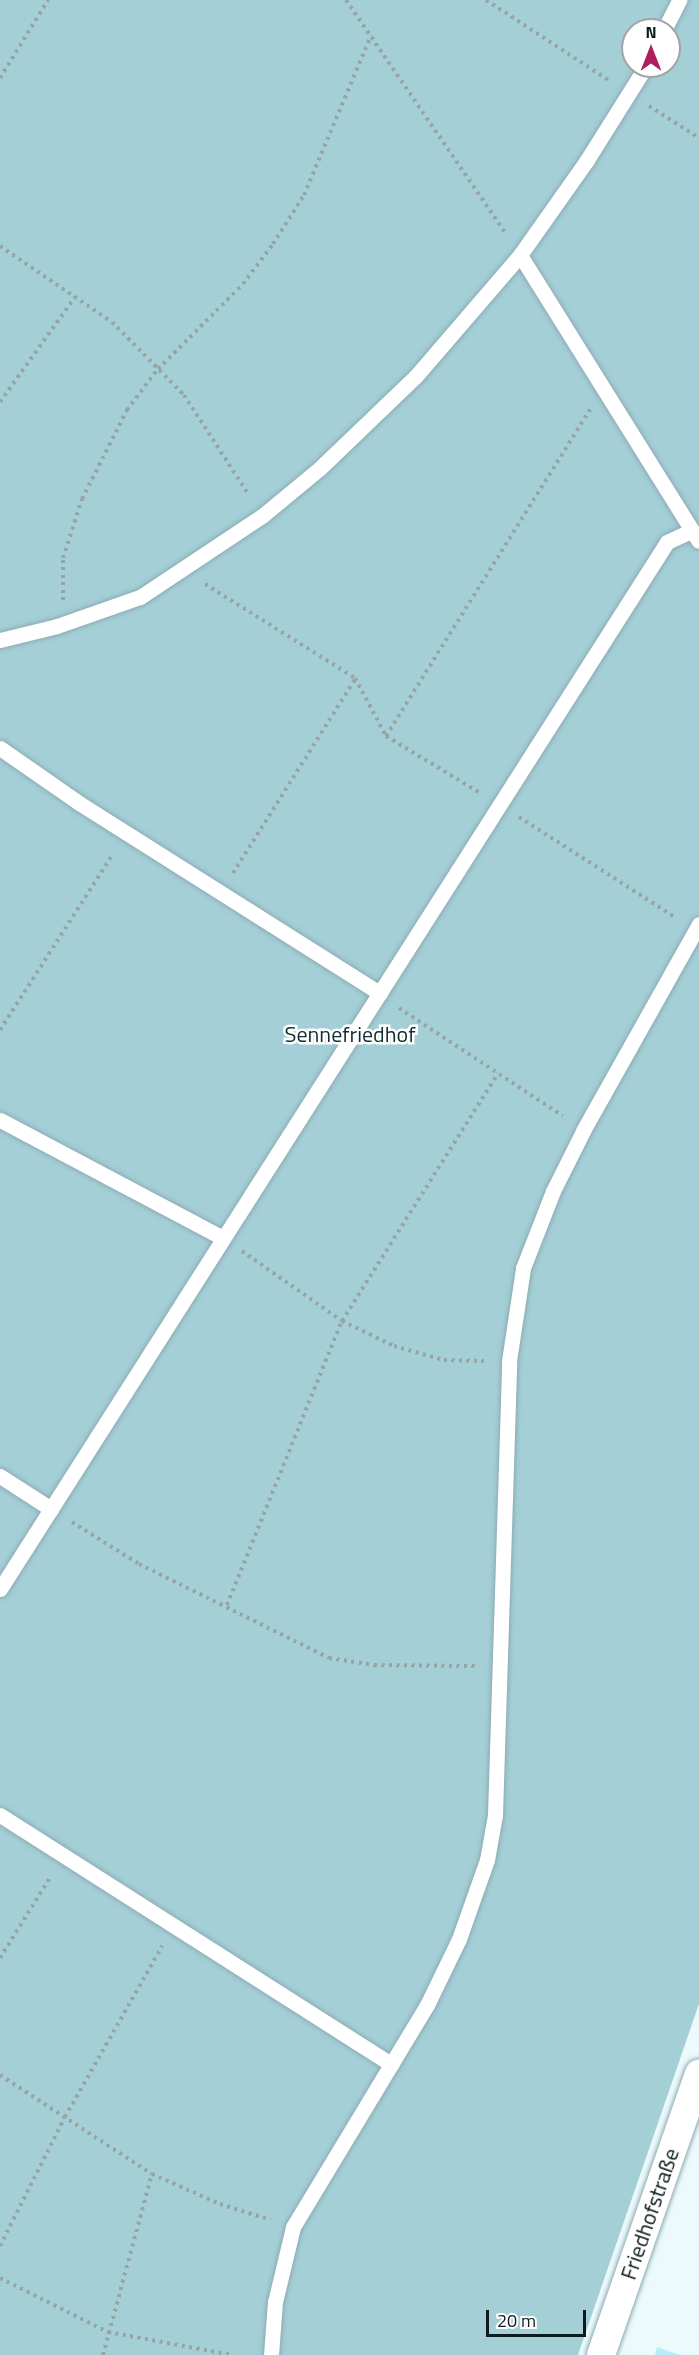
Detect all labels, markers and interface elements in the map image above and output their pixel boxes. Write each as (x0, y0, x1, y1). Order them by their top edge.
north arrow (621, 18, 681, 78)
text: N (645, 20, 657, 44)
park label: Sennefriedhof (285, 1022, 415, 1048)
street label: Friedhofstraße (615, 2145, 685, 2283)
scale bar (489, 2298, 590, 2336)
text: 20 m (497, 2307, 536, 2334)

